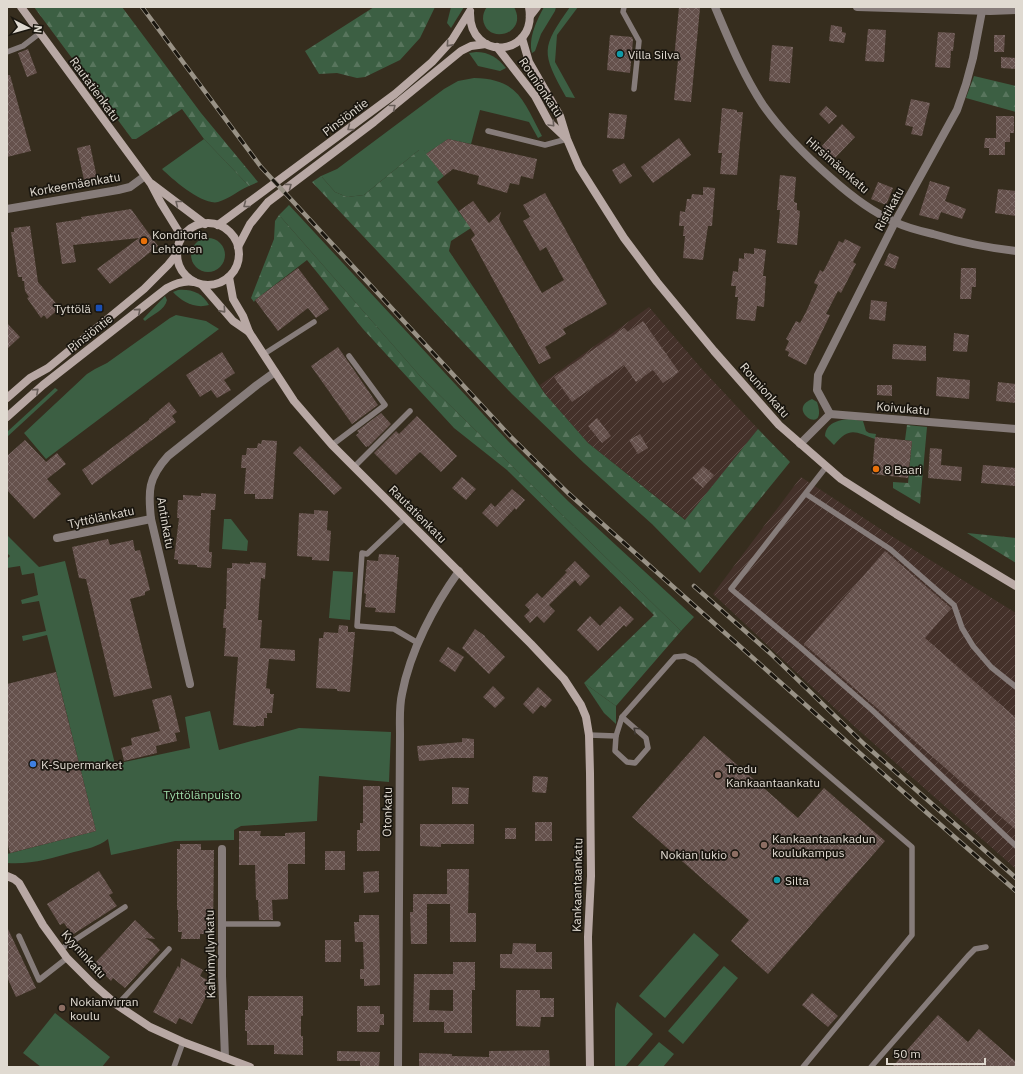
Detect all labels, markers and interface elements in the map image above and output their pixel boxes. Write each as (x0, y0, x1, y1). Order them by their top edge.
north arrow (8, 8, 48, 48)
text: N (31, 24, 45, 34)
one-way arrow (446, 39, 453, 47)
place label: Villa Silva (628, 47, 680, 62)
marker: Villa Silva (615, 49, 625, 59)
street label: Rautatienkatu (67, 54, 123, 124)
street label: Rounionkatu (516, 55, 566, 119)
street label: Pinsiöntie (319, 95, 371, 139)
one-way arrow (388, 105, 395, 112)
one-way arrow (547, 119, 555, 127)
one-way arrow (347, 123, 354, 130)
street label: Hirsimäenkatu (803, 134, 873, 196)
street label: Korkeemäenkatu (29, 169, 121, 199)
one-way arrow (285, 183, 292, 191)
street label: Ristikatu (871, 185, 907, 233)
one-way arrow (176, 201, 183, 208)
one-way arrow (243, 201, 250, 208)
place label: Konditoria Lehtonen (152, 227, 208, 256)
marker: Konditoria Lehtonen (139, 236, 149, 246)
place label: Tyttölä (54, 301, 92, 316)
marker: Tyttölä (94, 303, 104, 313)
one-way arrow (218, 306, 225, 313)
one-way arrow (133, 308, 141, 315)
street label: Pinsiöntie (64, 310, 116, 355)
street label: Rounionkatu (737, 359, 793, 421)
one-way arrow (31, 389, 39, 396)
street label: Koivukatu (876, 398, 930, 418)
place label: 8 Baari (884, 462, 922, 477)
marker: 8 Baari (871, 464, 881, 474)
street label: Rautatienkatu (386, 482, 450, 546)
street label: Antinkatu (154, 496, 178, 550)
street label: Tyttölänkatu (66, 503, 136, 531)
one-way arrow (633, 727, 641, 734)
place label: K-Supermarket (41, 757, 122, 772)
marker: K-Supermarket (28, 759, 38, 769)
place label: Tredu Kankaantaankatu (726, 761, 820, 790)
marker: Tredu Kankaantaankatu (713, 770, 723, 780)
park label: Tyttölänpuisto (163, 787, 241, 802)
street label: Otonkatu (379, 787, 395, 837)
place label: Kankaantaankadun koulukampus (772, 831, 876, 860)
street label: Kankaantaankatu (569, 838, 585, 932)
marker: Kankaantaankadun koulukampus (759, 840, 769, 850)
place label: Nokian lukio (660, 847, 727, 862)
marker: Nokian lukio (730, 849, 740, 859)
place label: Silta (785, 873, 809, 888)
marker: Silta (772, 875, 782, 885)
street label: Kahvimyllynkatu (202, 910, 218, 998)
street label: Kyyninkatu (58, 927, 110, 981)
place label: Nokianvirran koulu (70, 994, 139, 1023)
marker: Nokianvirran koulu (57, 1003, 67, 1013)
scale bar (887, 1040, 985, 1066)
text: 50 m (893, 1046, 921, 1061)

